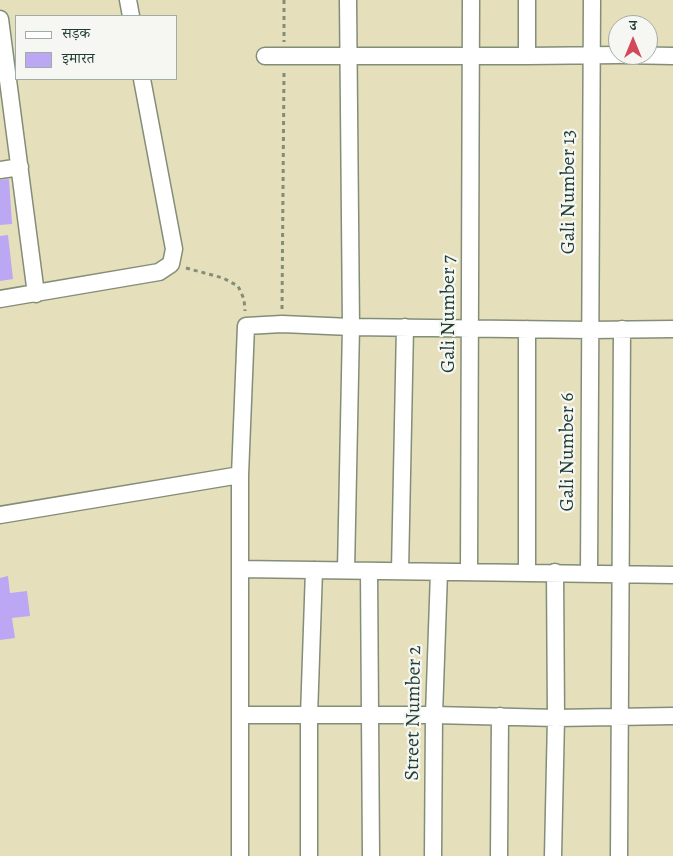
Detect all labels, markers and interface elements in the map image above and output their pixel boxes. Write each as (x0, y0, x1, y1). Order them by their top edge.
legend (15, 15, 178, 80)
north arrow (608, 15, 658, 65)
text: उ (629, 16, 637, 35)
text: सड़क (62, 23, 90, 43)
text: इमारत (62, 48, 95, 68)
street label: Gali Number 13 (557, 130, 581, 254)
street label: Gali Number 7 (437, 255, 461, 373)
street label: Gali Number 6 (556, 393, 580, 511)
street label: Street Number 2 (401, 645, 427, 781)

